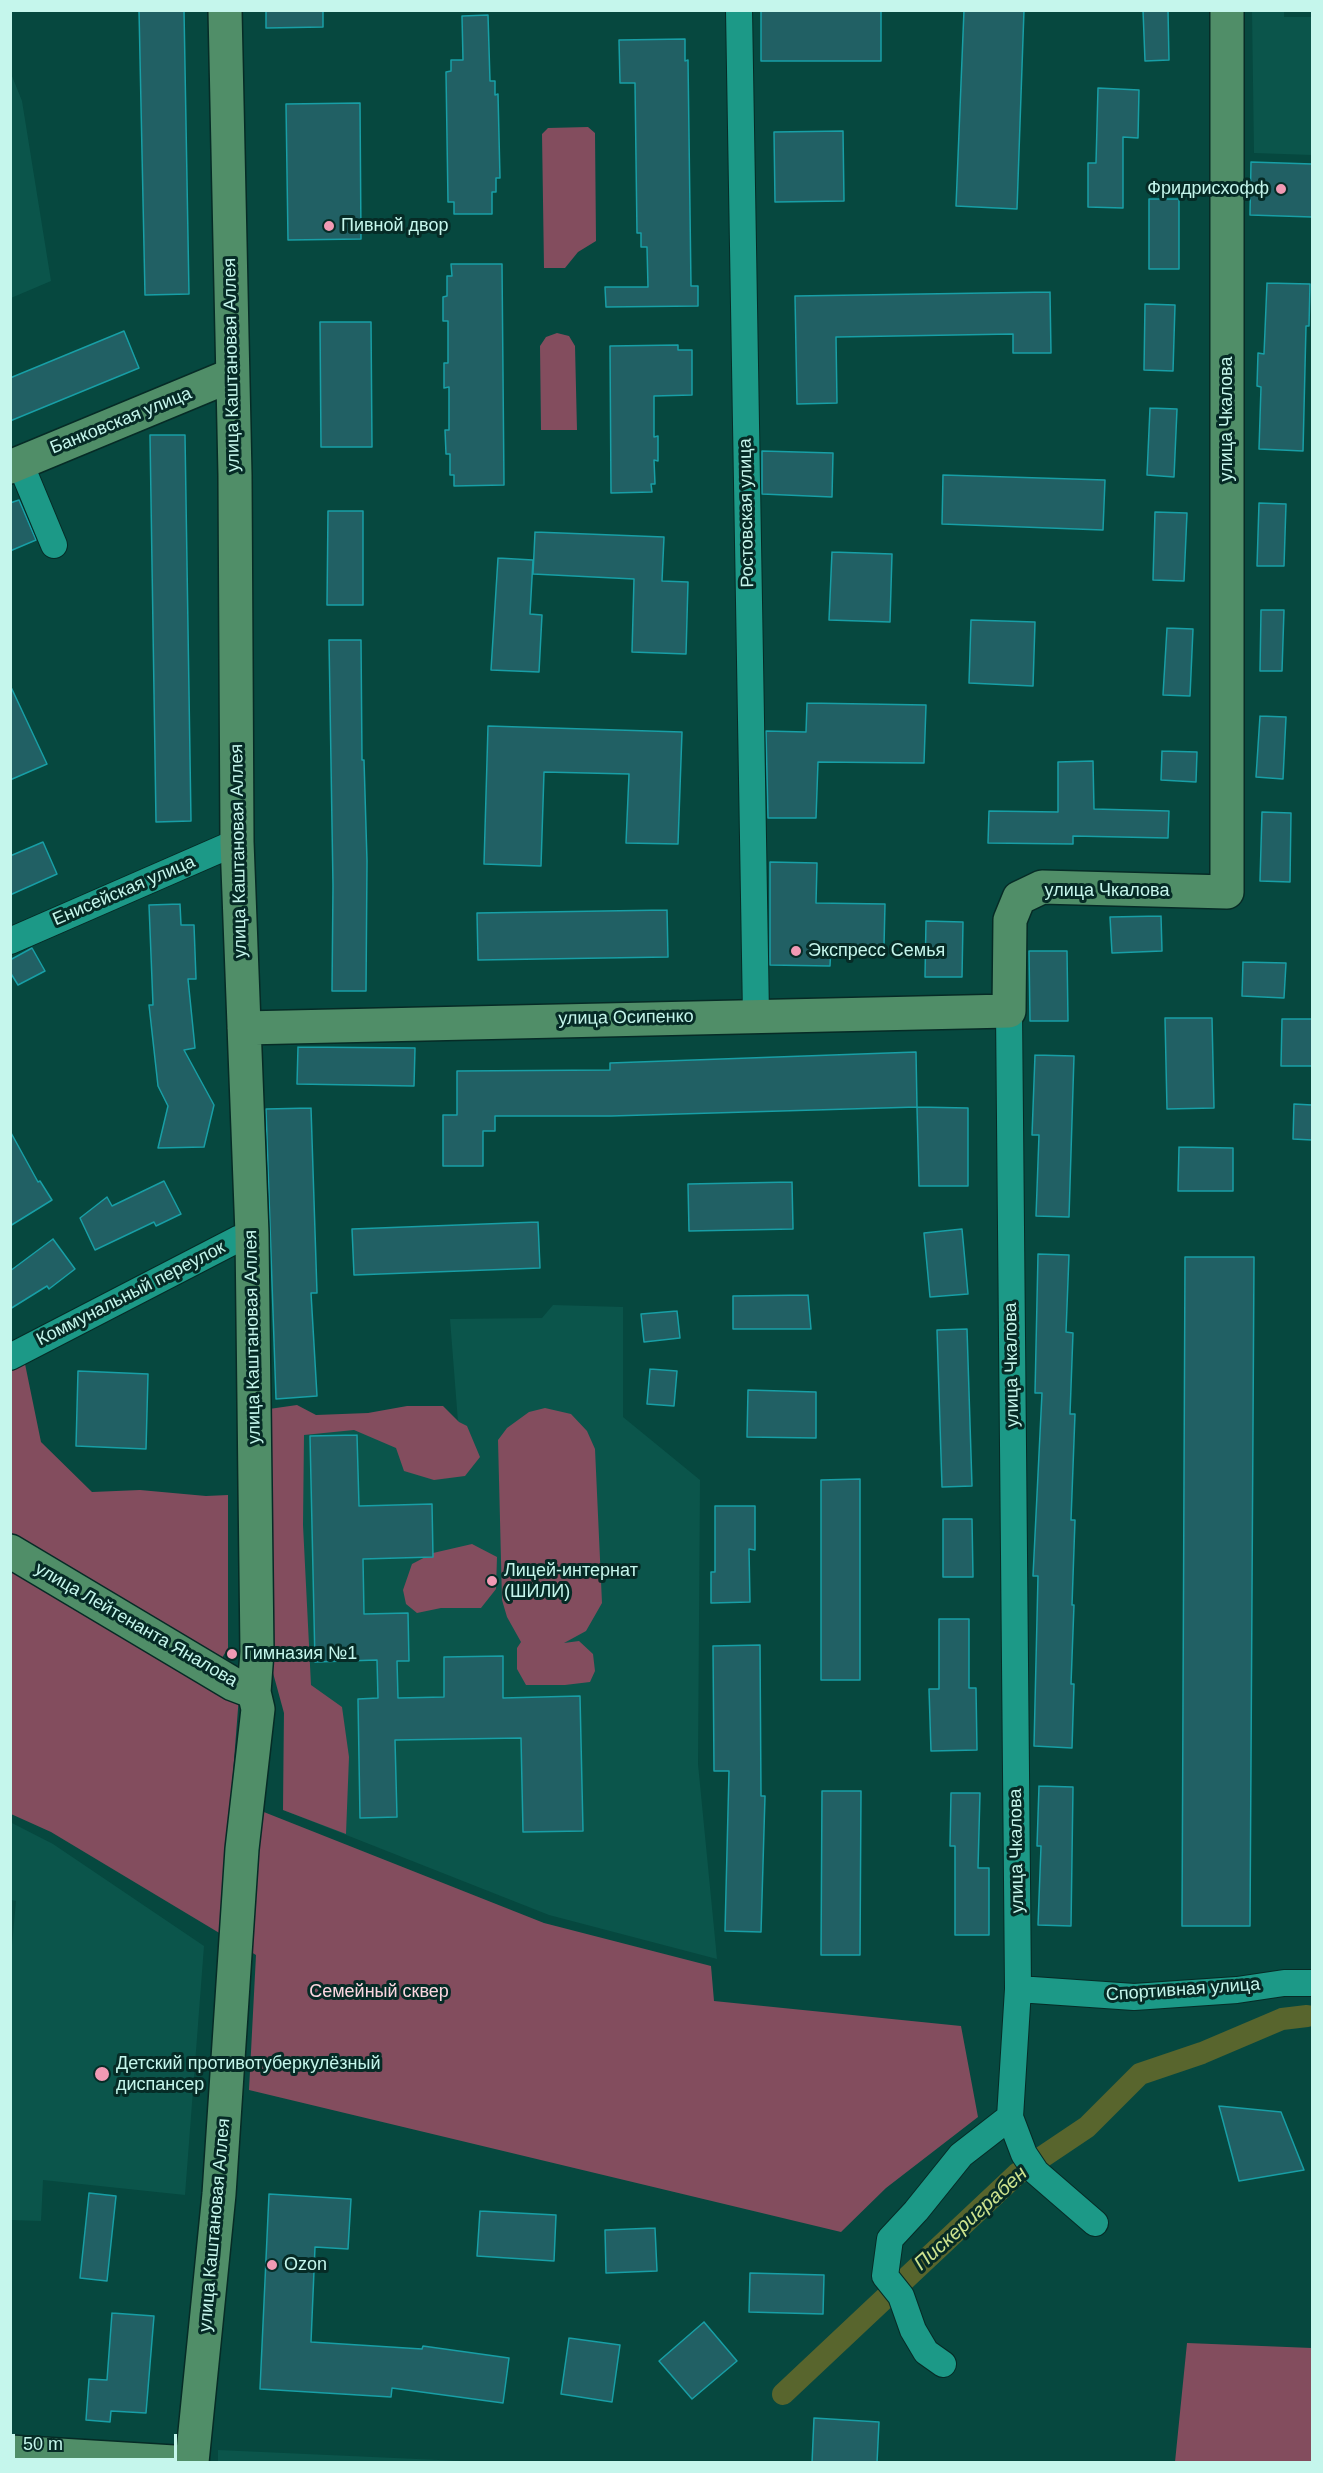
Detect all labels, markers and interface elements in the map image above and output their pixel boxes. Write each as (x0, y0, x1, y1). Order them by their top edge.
place label: Фридрисхофф (1147, 178, 1269, 200)
marker: Фридрисхофф (1274, 182, 1288, 196)
place label: Пивной двор (341, 215, 448, 237)
marker: Пивной двор (322, 219, 336, 233)
street label: улица Каштановая Аллея (219, 258, 245, 472)
street label: улица Чкалова (1216, 357, 1238, 481)
street label: Банковская улица (47, 383, 195, 459)
street label: Ростовская улица (735, 438, 759, 588)
street label: улица Каштановая Аллея (226, 744, 252, 958)
street label: Енисейская улица (50, 851, 198, 931)
street label: улица Чкалова (1045, 880, 1169, 902)
place label: Экспресс Семья (808, 940, 945, 962)
marker: Экспресс Семья (789, 944, 803, 958)
street label: улица Осипенко (558, 1006, 694, 1030)
street label: улица Каштановая Аллея (240, 1230, 266, 1444)
street label: Коммунальный переулок (33, 1237, 229, 1351)
street label: улица Чкалова (1000, 1302, 1024, 1428)
street label: улица Лейтенанта Яналова (31, 1558, 241, 1692)
place label: Лицей-интернат (ШИЛИ) (504, 1560, 638, 1602)
marker: Лицей-интернат (ШИЛИ) (485, 1574, 499, 1588)
place label: Гимназия №1 (244, 1643, 357, 1665)
marker: Гимназия №1 (225, 1647, 239, 1661)
street label: улица Чкалова (1005, 1788, 1029, 1914)
street label: Спортивная улица (1105, 1974, 1261, 2006)
park label: Семейный сквер (309, 1981, 449, 2003)
place label: Детский противотуберкулёзный диспансер (116, 2053, 380, 2096)
marker: Детский противотуберкулёзный диспансер (93, 2065, 111, 2083)
street label: улица Каштановая Аллея (195, 2117, 235, 2333)
water label: Пискериграбен (909, 2162, 1033, 2276)
place label: Ozon (284, 2254, 327, 2276)
marker: Ozon (265, 2258, 279, 2272)
scale bar (15, 2422, 180, 2460)
text: 50 m (23, 2434, 63, 2454)

